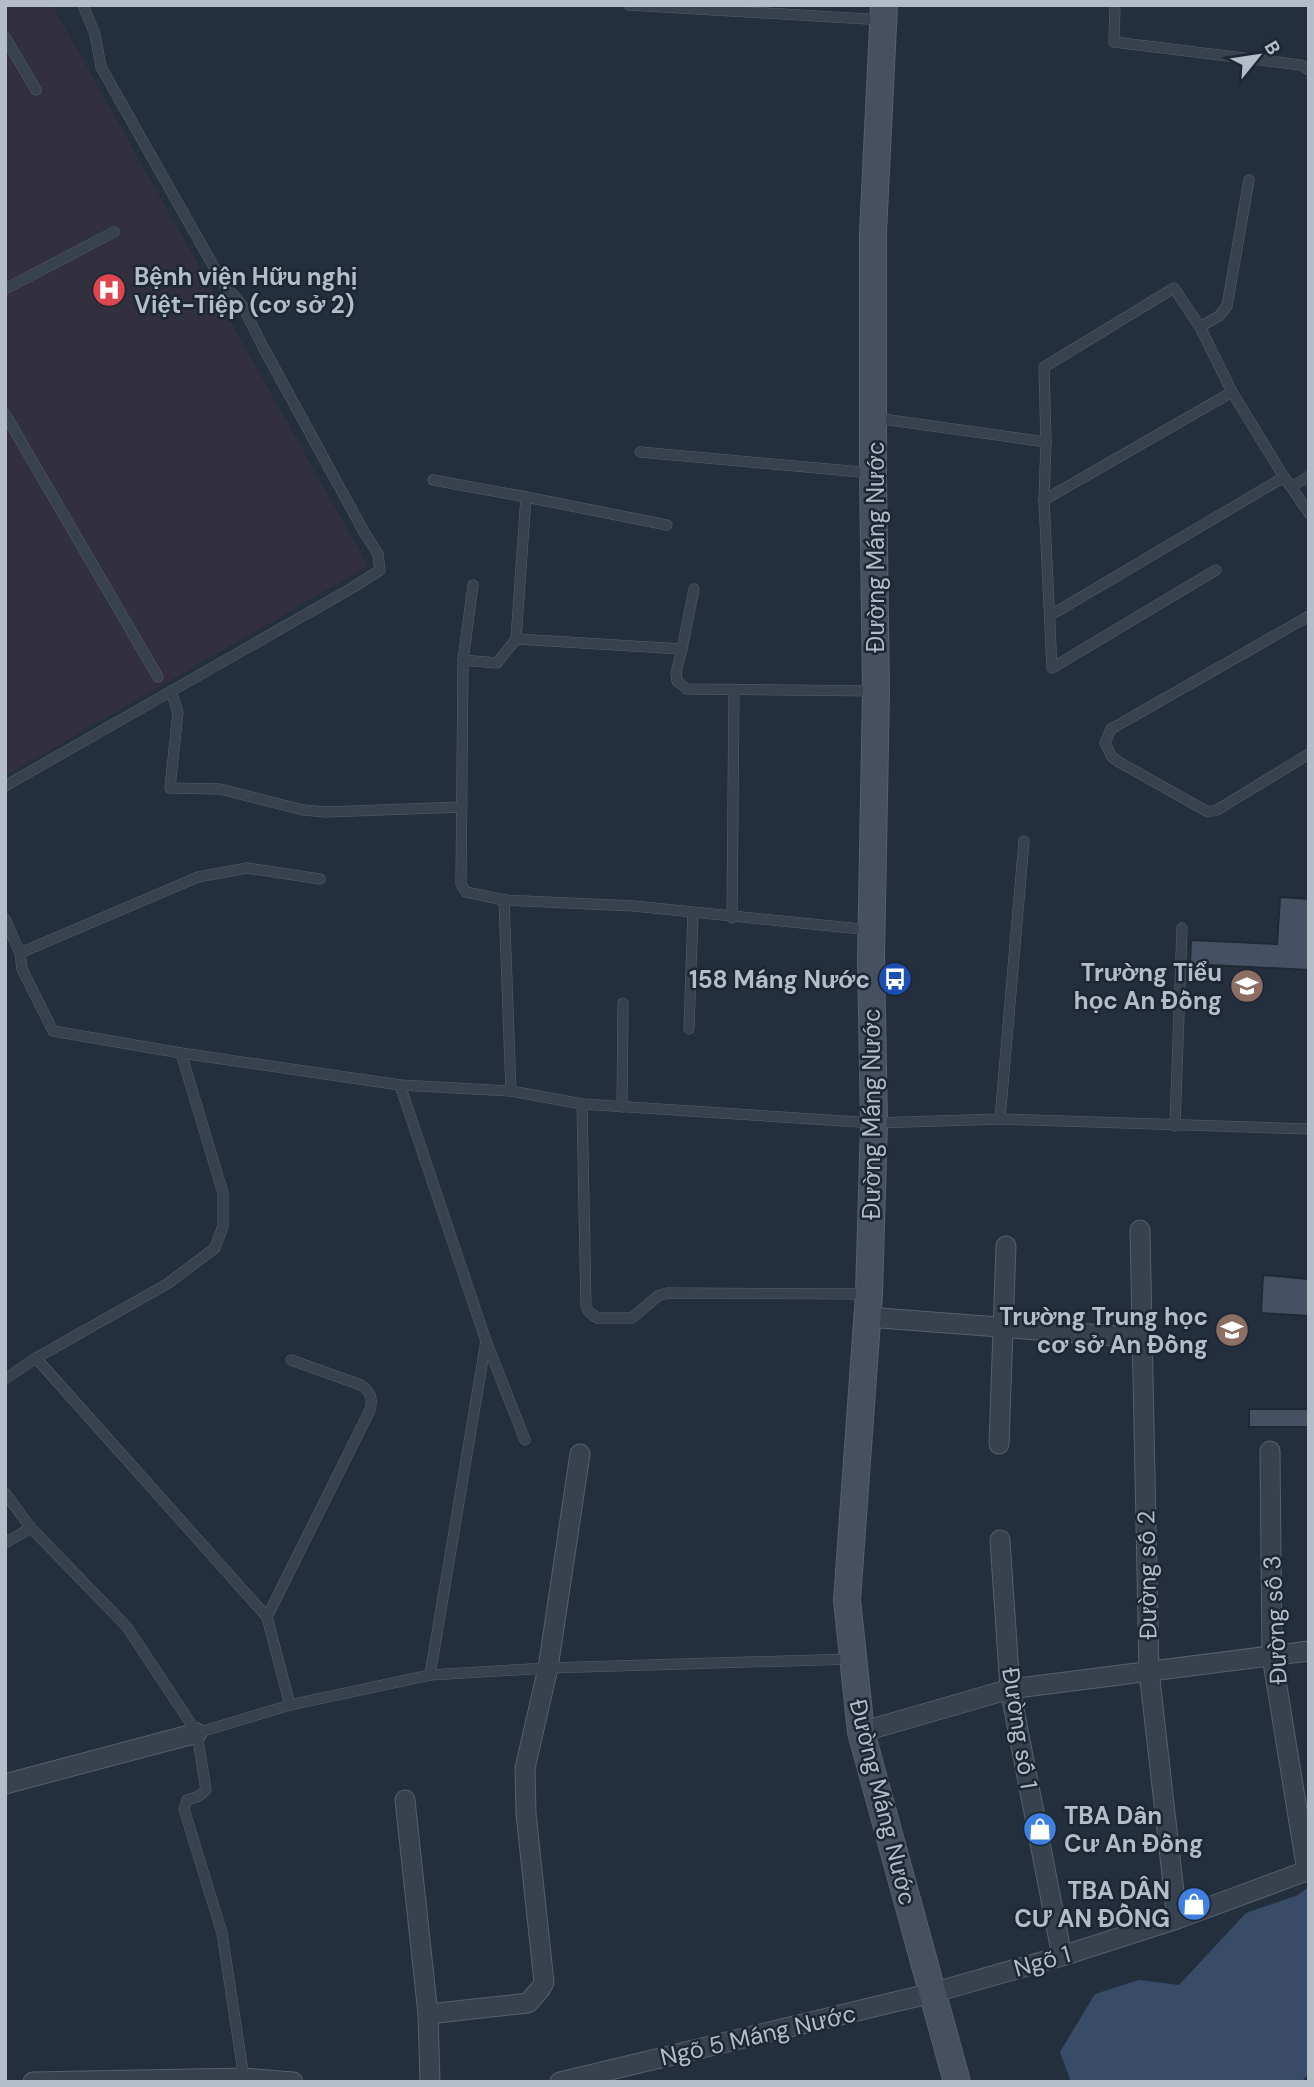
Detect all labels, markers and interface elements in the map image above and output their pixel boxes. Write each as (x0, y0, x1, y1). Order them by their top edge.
north arrow (1223, 21, 1293, 91)
text: B (1258, 36, 1286, 59)
place label: Bệnh viện Hữu nghị Việt-Tiệp (cơ sở 2) (134, 261, 357, 320)
hospital icon: Bệnh viện Hữu nghị Việt-Tiệp (cơ sở 2) (90, 271, 128, 309)
street label: Đường Máng Nước (860, 441, 891, 653)
place label: Trường Tiểu học An Đồng (1074, 957, 1222, 1016)
bus stop icon: 158 Máng Nước (876, 960, 914, 998)
place label: 158 Máng Nước (689, 964, 870, 995)
school or university icon: Trường Tiểu học An Đồng (1228, 967, 1266, 1005)
street label: Đường Máng Nước (856, 1008, 887, 1220)
place label: Trường Trung học cơ sở An Đồng (999, 1301, 1208, 1360)
school or university icon: Trường Trung học cơ sở An Đồng (1213, 1311, 1251, 1349)
street label: Đường số 2 (1130, 1510, 1164, 1640)
street label: Đường số 3 (1256, 1555, 1294, 1685)
street label: Đường số 1 (995, 1665, 1045, 1791)
street label: Đường Máng Nước (842, 1696, 924, 1908)
place label: TBA Dân Cư An Đồng (1064, 1800, 1203, 1859)
shop icon: TBA Dân Cư An Đồng (1021, 1810, 1059, 1848)
place label: TBA DÂN CƯ AN ĐỒNG (1014, 1875, 1170, 1934)
shop icon: TBA DÂN CƯ AN ĐỒNG (1175, 1885, 1213, 1923)
street label: Ngõ 1 (1010, 1938, 1074, 1984)
street label: Ngõ 5 Máng Nước (657, 1997, 859, 2073)

